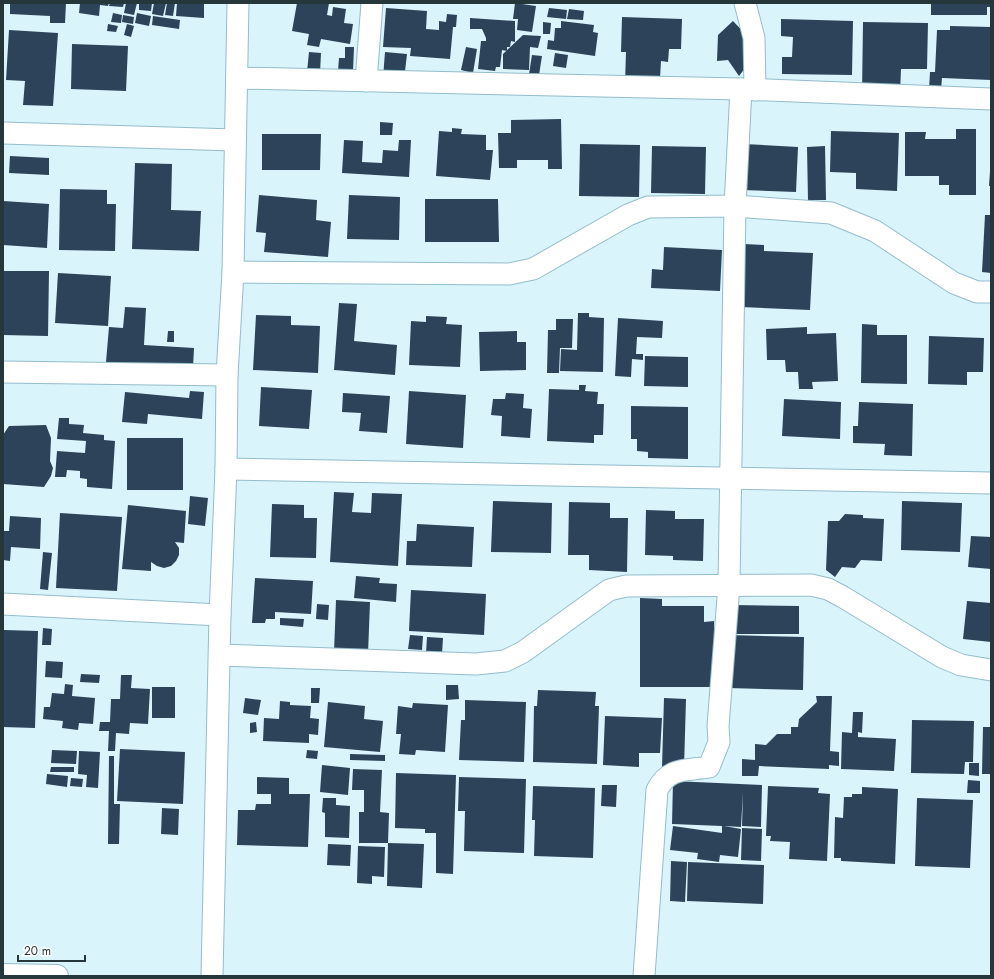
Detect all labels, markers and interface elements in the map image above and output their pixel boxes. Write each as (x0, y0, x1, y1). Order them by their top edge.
scale bar (18, 937, 85, 963)
text: 20 m (24, 942, 51, 960)

